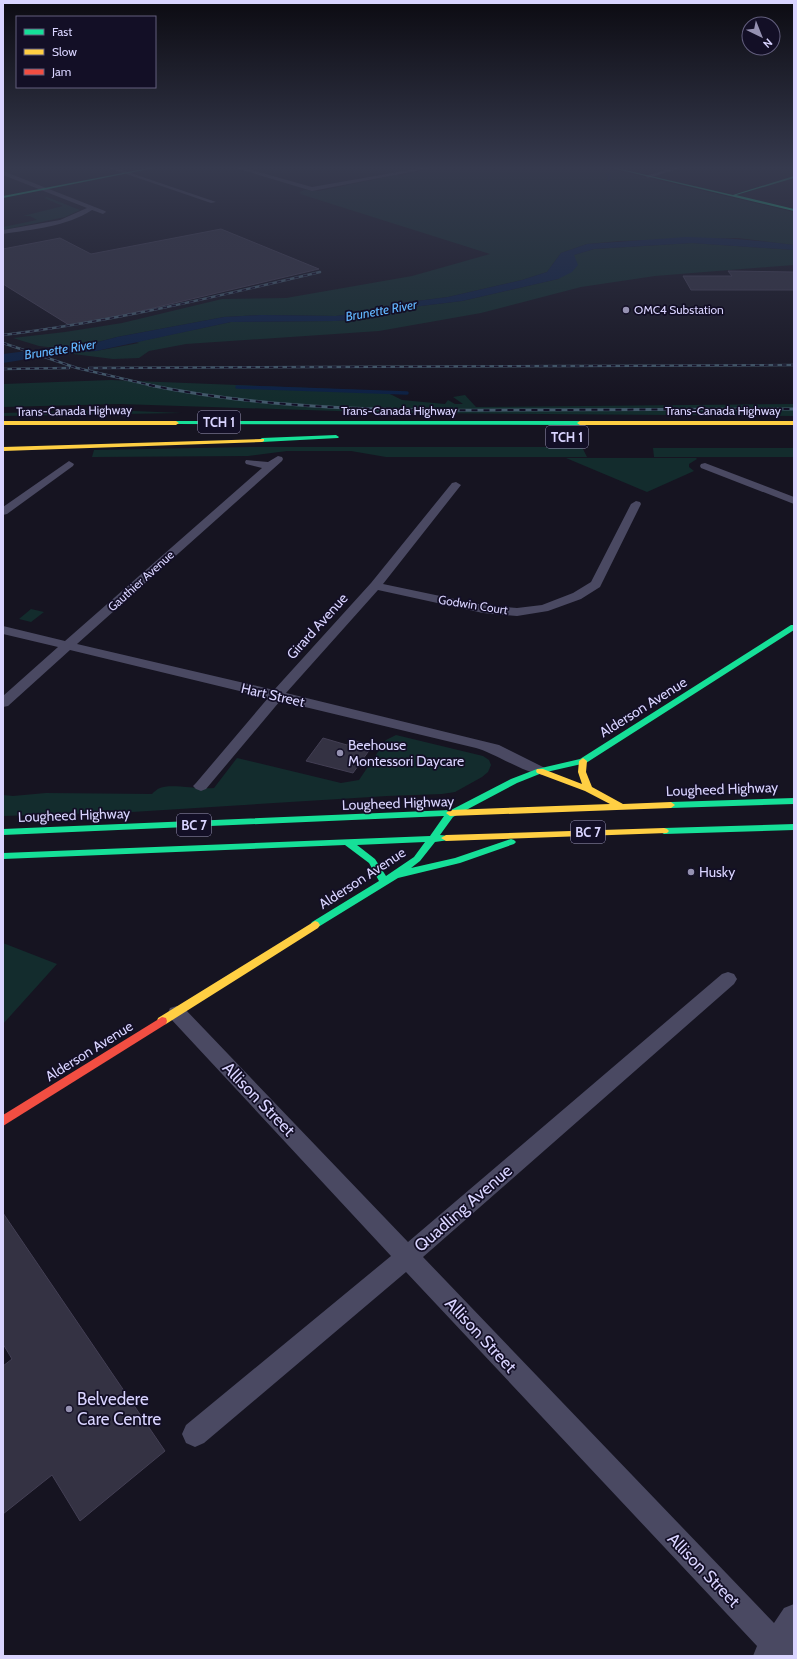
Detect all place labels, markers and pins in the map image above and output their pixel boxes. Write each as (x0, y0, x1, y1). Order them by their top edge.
place label: OMC4 Substation (634, 302, 724, 317)
marker: OMC4 Substation (621, 305, 631, 315)
place label: Beehouse Montessori Daycare (348, 736, 464, 770)
marker: Beehouse Montessori Daycare (335, 748, 345, 758)
place label: Husky (699, 863, 735, 881)
marker: Husky (686, 867, 696, 877)
place label: Belvedere Care Centre (77, 1389, 161, 1429)
marker: Belvedere Care Centre (64, 1404, 74, 1414)

